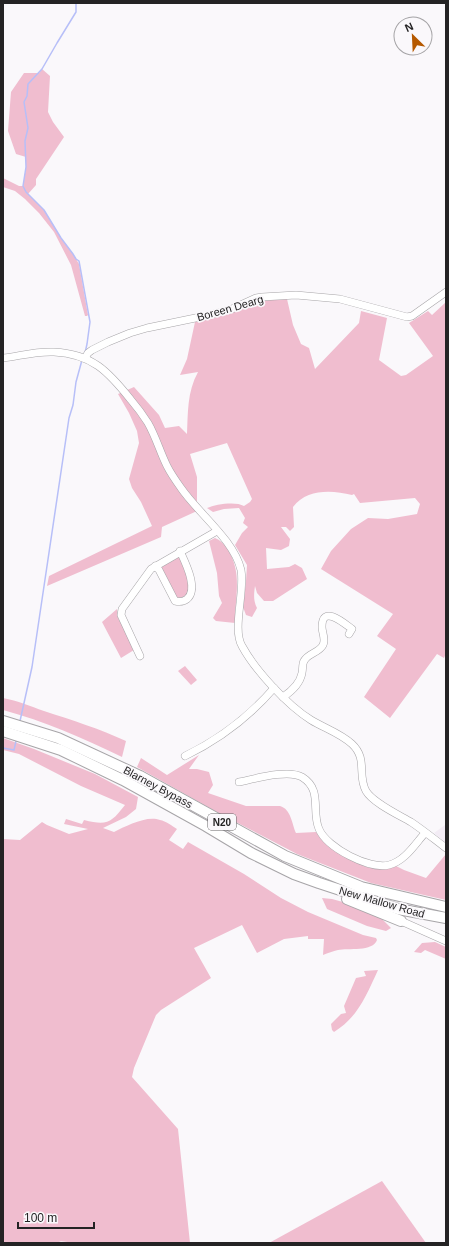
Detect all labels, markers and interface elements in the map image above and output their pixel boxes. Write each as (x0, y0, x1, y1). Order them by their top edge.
north arrow (393, 16, 433, 56)
text: N (403, 20, 415, 34)
street label: Boreen Dearg (195, 293, 265, 323)
street label: Blarney Bypass (121, 764, 195, 810)
road number: N20 (208, 814, 236, 830)
street label: New Mallow Road (338, 884, 426, 920)
scale bar (18, 1204, 94, 1230)
text: 100 m (24, 1211, 57, 1225)

